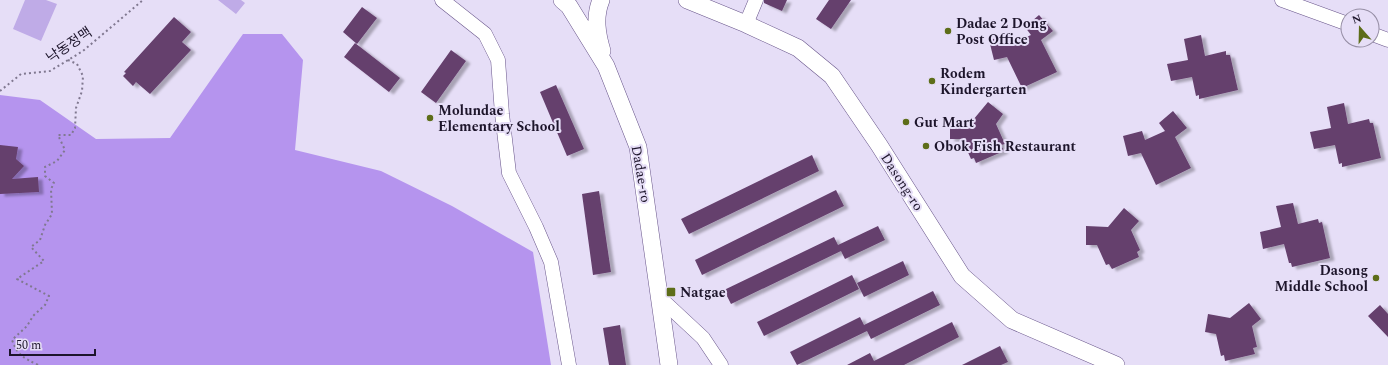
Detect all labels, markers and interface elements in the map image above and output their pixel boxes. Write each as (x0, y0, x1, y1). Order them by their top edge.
north arrow (1340, 8, 1380, 48)
text: N (1350, 10, 1364, 29)
place label: Dadae 2 Dong Post Office (956, 13, 1047, 50)
street label: 낙동정맥 (42, 22, 96, 68)
marker: Dadae 2 Dong Post Office (943, 26, 953, 36)
place label: Rodem Kindergarten (940, 63, 1027, 100)
marker: Rodem Kindergarten (927, 76, 937, 86)
place label: Molundae Elementary School (438, 100, 560, 137)
place label: Gut Mart (914, 112, 975, 133)
marker: Molundae Elementary School (425, 113, 435, 123)
marker: Gut Mart (901, 117, 911, 127)
place label: Obok Fish Restaurant (934, 136, 1077, 157)
marker: Obok Fish Restaurant (921, 141, 931, 151)
street label: Dadae-ro (626, 144, 656, 204)
street label: Dasong-ro (875, 149, 929, 215)
place label: Dasong Middle School (1274, 260, 1368, 297)
marker: Dasong Middle School (1371, 273, 1381, 283)
place label: Natgae (680, 282, 726, 303)
marker: Natgae (665, 286, 677, 298)
scale bar (10, 331, 95, 357)
text: 50 m (16, 336, 41, 355)

